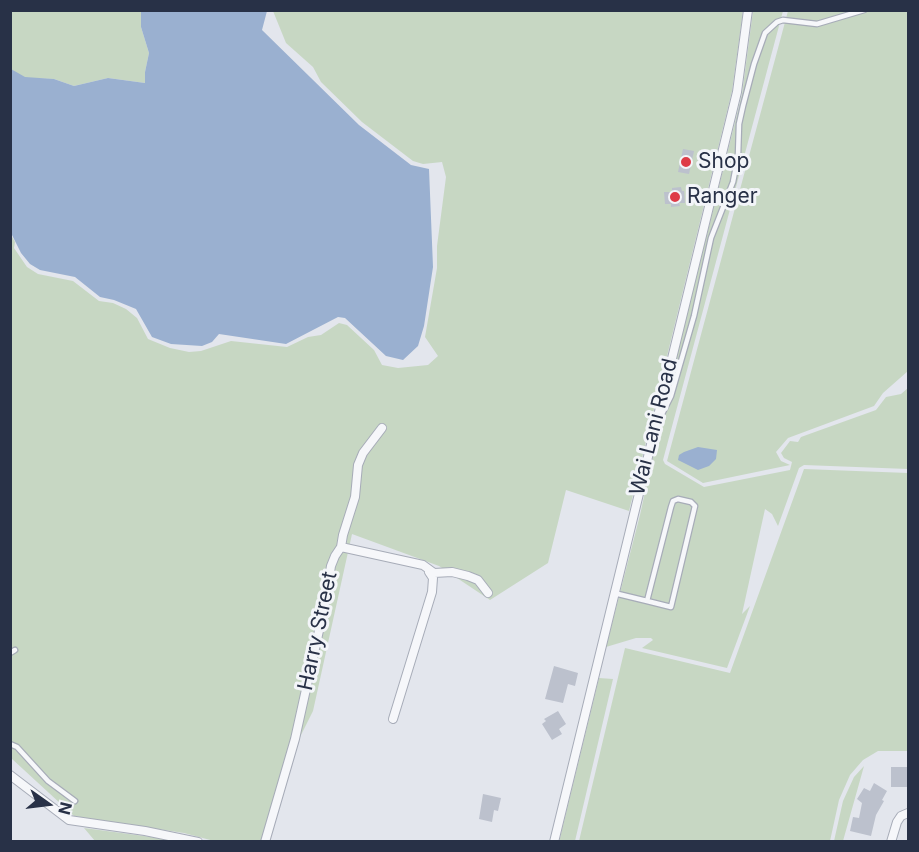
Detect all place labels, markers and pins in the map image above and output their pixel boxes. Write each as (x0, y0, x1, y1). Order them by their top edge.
place label: Shop (698, 149, 749, 175)
marker: Shop (679, 155, 693, 169)
place label: Ranger (687, 184, 758, 210)
marker: Ranger (668, 190, 682, 204)

